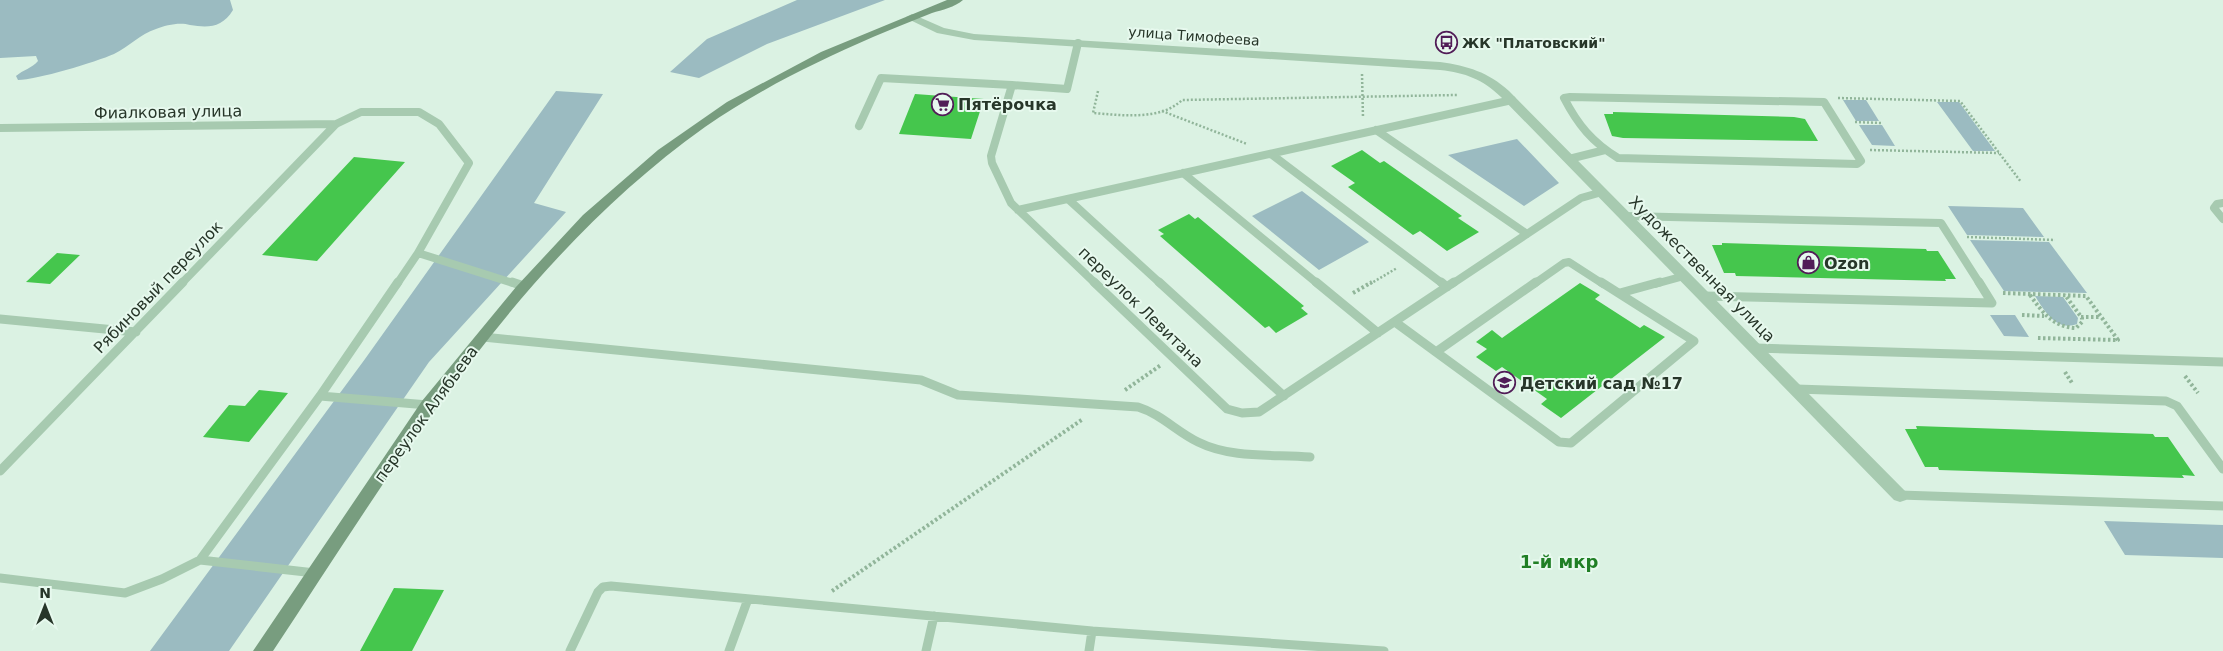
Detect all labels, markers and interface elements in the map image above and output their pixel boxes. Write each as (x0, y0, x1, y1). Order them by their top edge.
street label: улица Тимофеева (1128, 23, 1260, 49)
bus stop icon: ЖК "Платовский" (1434, 31, 1458, 55)
place label: ЖК "Платовский" (1462, 35, 1605, 51)
supermarket icon: Пятёрочка (930, 92, 954, 116)
place label: Пятёрочка (958, 95, 1057, 114)
street label: Фиалковая улица (94, 101, 242, 123)
street label: Художественная улица (1625, 192, 1779, 346)
street label: Рябиновый переулок (90, 217, 226, 357)
street label: переулок Левитана (1075, 243, 1207, 371)
shop icon: Ozon (1796, 251, 1820, 275)
place label: Ozon (1824, 254, 1869, 273)
street label: переулок Алябьева (370, 342, 482, 486)
school or university icon: Детский сад №17 (1492, 371, 1516, 395)
place label: Детский сад №17 (1520, 374, 1683, 393)
district label: 1-й мкр (1520, 551, 1598, 572)
north arrow (20, 581, 70, 631)
text: N (39, 585, 51, 601)

